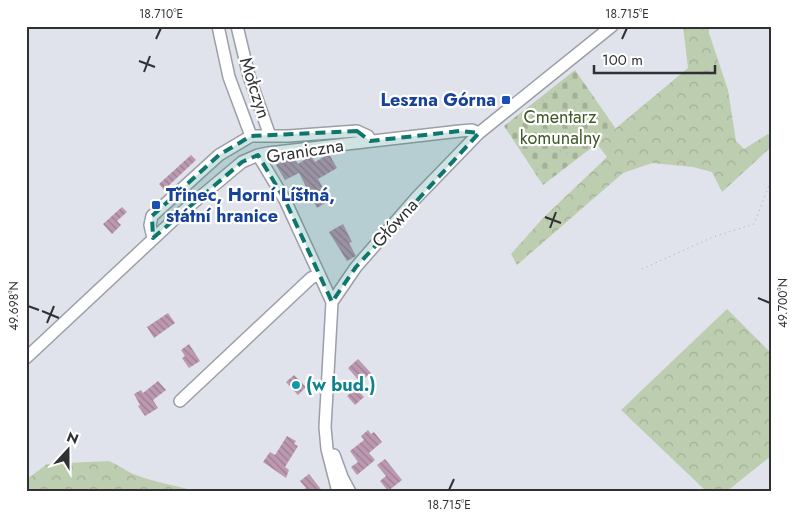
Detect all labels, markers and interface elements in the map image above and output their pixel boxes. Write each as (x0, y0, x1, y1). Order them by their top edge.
text: 18.710°E (139, 5, 183, 23)
text: 18.715°E (605, 5, 649, 23)
scale bar (594, 42, 716, 74)
text: 100 m (602, 49, 643, 71)
street label: Mołczyn (233, 54, 277, 122)
place label: Leszna Górna (380, 87, 496, 113)
marker: Leszna Górna (500, 94, 512, 106)
park label: Cmentarz komunalny (520, 104, 600, 151)
street label: Graniczna (264, 132, 346, 170)
place label: Třinec, Horní Líštná, státní hranice (166, 182, 335, 229)
street label: Główna (366, 193, 424, 253)
marker: Třinec, Horní Líštná, státní hranice (150, 199, 162, 211)
text: 49.700°N (774, 278, 792, 328)
text: 49.698°N (5, 281, 23, 331)
place label: (w bud.) (306, 372, 376, 398)
marker: (w bud.) (290, 379, 302, 391)
north arrow (42, 426, 92, 476)
text: N (64, 427, 81, 449)
text: 18.715°E (427, 496, 471, 514)

